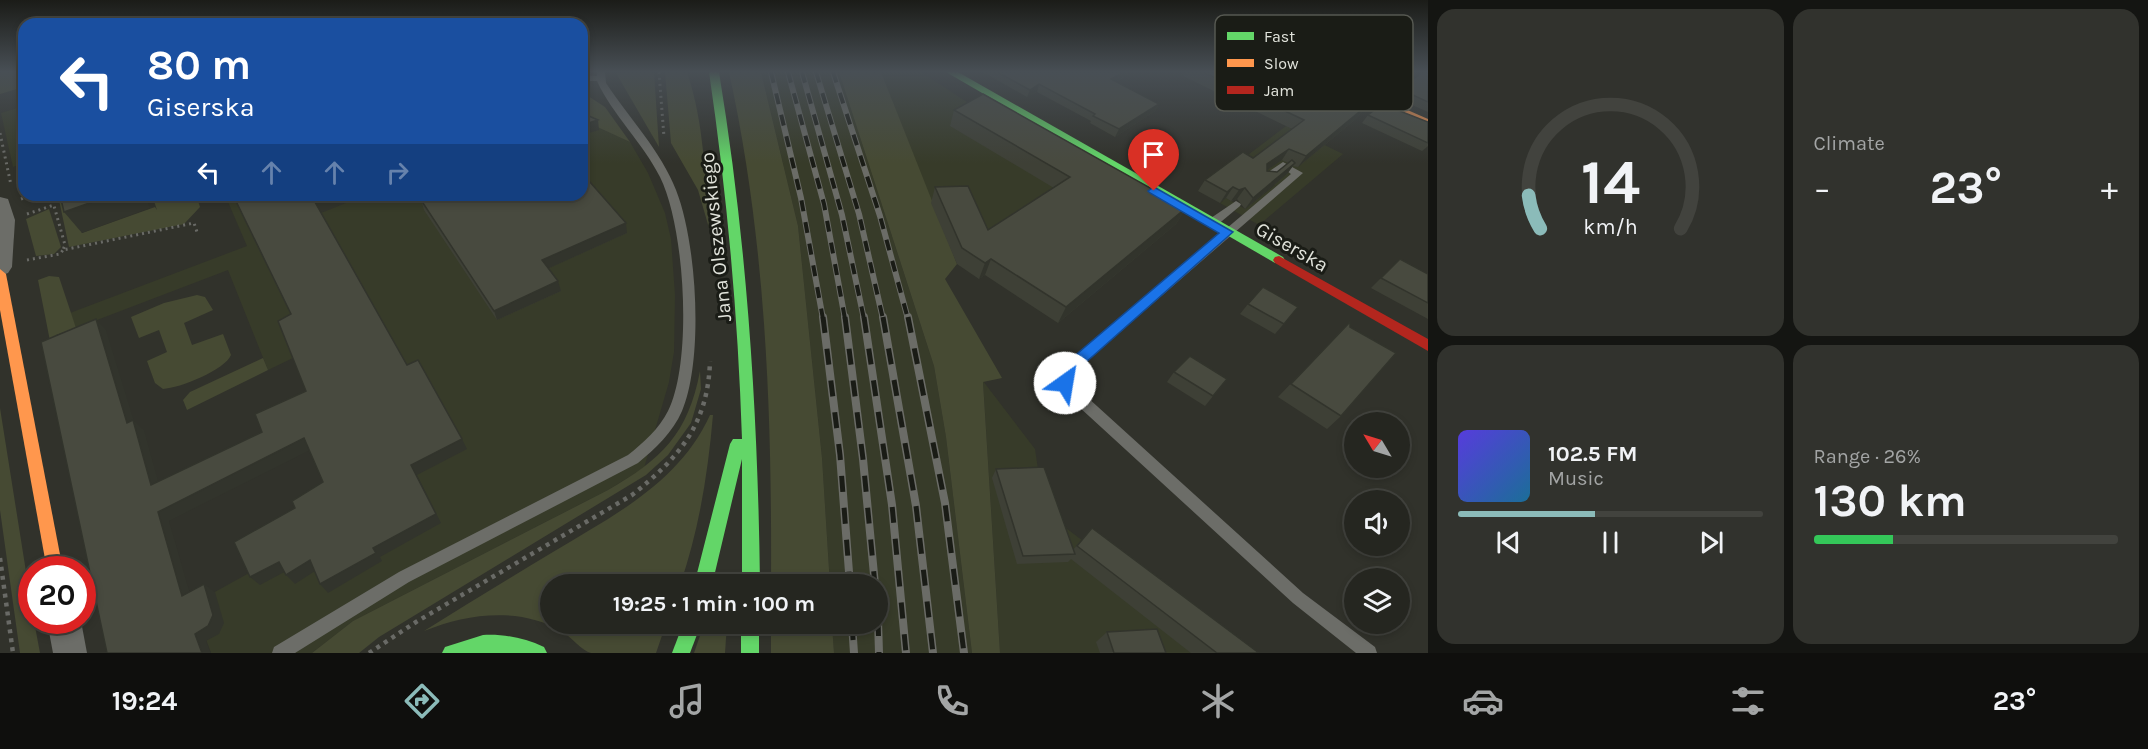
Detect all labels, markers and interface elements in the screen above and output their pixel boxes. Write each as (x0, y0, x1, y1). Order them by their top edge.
legend (1215, 15, 1413, 111)
text: Fast (1264, 27, 1295, 46)
text: 80 m (147, 40, 251, 90)
icon: left (48, 42, 126, 120)
text: Slow (1264, 54, 1299, 73)
text: Jam (1264, 81, 1294, 100)
text: Giserska (147, 91, 255, 123)
pin (1128, 129, 1179, 191)
text: Climate (1814, 132, 1885, 155)
icon: arrive (1137, 138, 1170, 171)
text: 14 (1581, 146, 1640, 219)
street label: Jana Olszewskiego (696, 151, 736, 323)
icon: left (192, 156, 225, 189)
icon: ahead (255, 156, 288, 189)
icon: ahead (318, 156, 351, 189)
icon: right (381, 156, 414, 189)
text: 23° (1929, 162, 2002, 214)
text: − (1814, 169, 1831, 207)
text: + (2101, 169, 2118, 207)
text: km/h (1583, 215, 1637, 240)
street label: Giserska (1252, 217, 1332, 277)
position arrow (1033, 351, 1097, 415)
north arrow (1344, 412, 1410, 478)
map controls (1344, 412, 1410, 634)
text: 102.5 FM (1548, 441, 1637, 467)
text: Range · 26% (1814, 445, 1921, 468)
text: Music (1548, 467, 1604, 490)
text: 130 km (1814, 475, 1967, 527)
button: sound (1344, 490, 1410, 556)
icon: previous (1492, 526, 1525, 559)
icon: pause (1594, 526, 1627, 559)
icon: next (1695, 526, 1728, 559)
speed limit sign: 20 (18, 556, 96, 634)
button: layers (1344, 568, 1410, 634)
text: 19:25 · 1 min · 100 m (613, 591, 815, 617)
icon: directions (401, 680, 443, 722)
icon: music (666, 680, 708, 722)
icon: phone (931, 680, 973, 722)
icon: climate (1197, 680, 1239, 722)
icon: car (1462, 680, 1504, 722)
icon: filters (1727, 680, 1769, 722)
text: 19:24 (112, 685, 177, 717)
text: 23° (1993, 685, 2036, 717)

